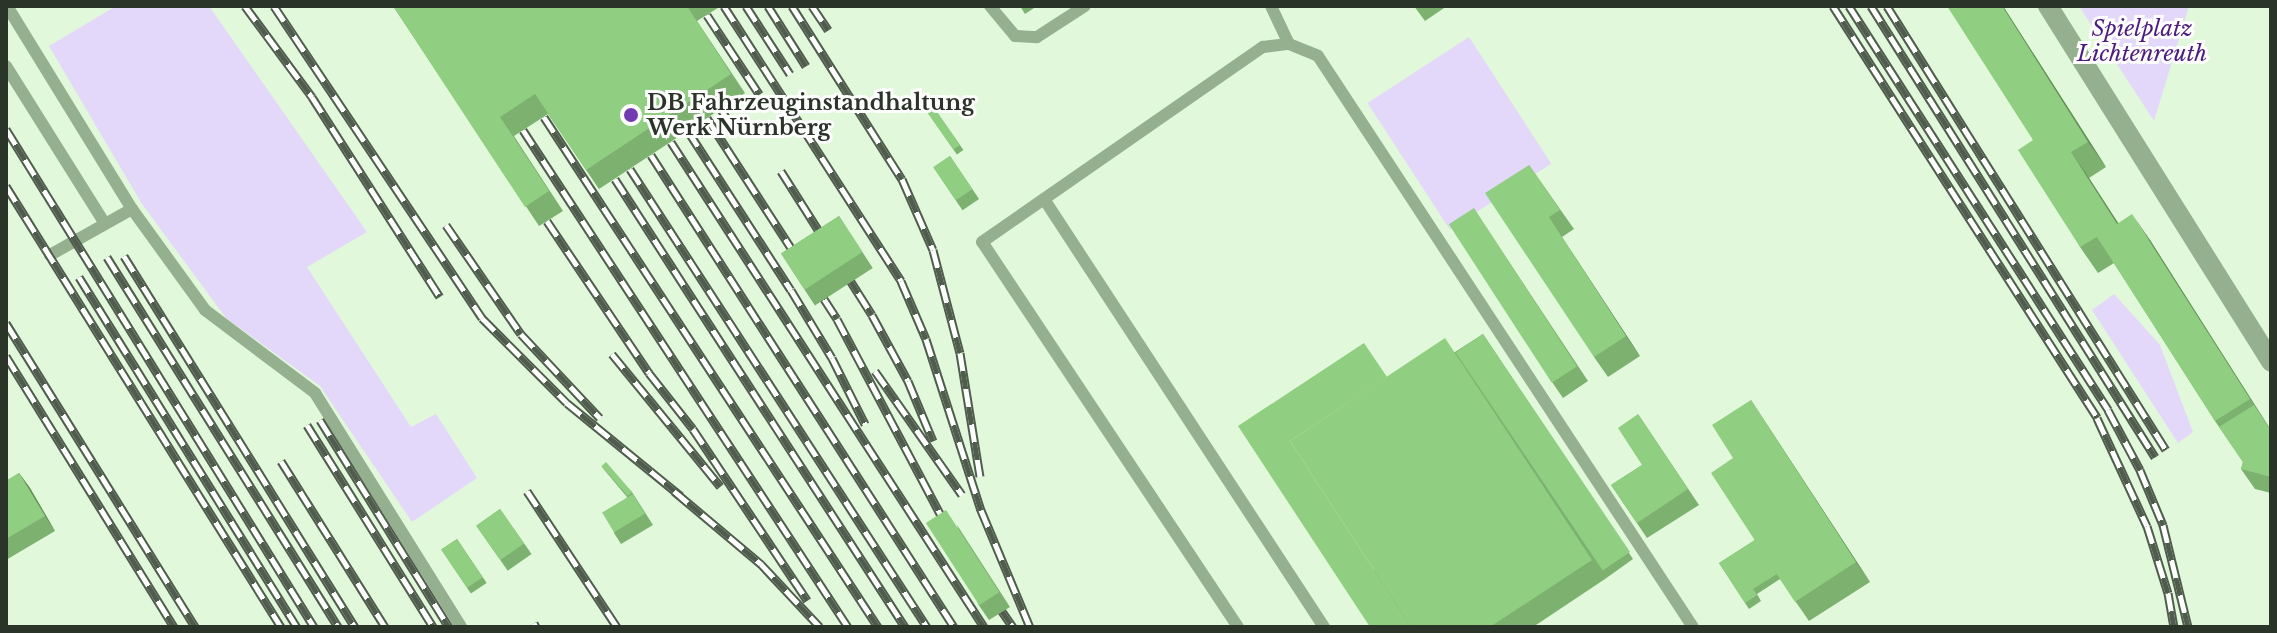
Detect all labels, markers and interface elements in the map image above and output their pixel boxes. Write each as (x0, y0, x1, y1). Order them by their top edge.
park label: Spielplatz Lichtenreuth (2077, 15, 2207, 66)
place label: DB Fahrzeuginstandhaltung Werk Nürnberg (647, 89, 975, 140)
marker: DB Fahrzeuginstandhaltung Werk Nürnberg (622, 106, 640, 124)

